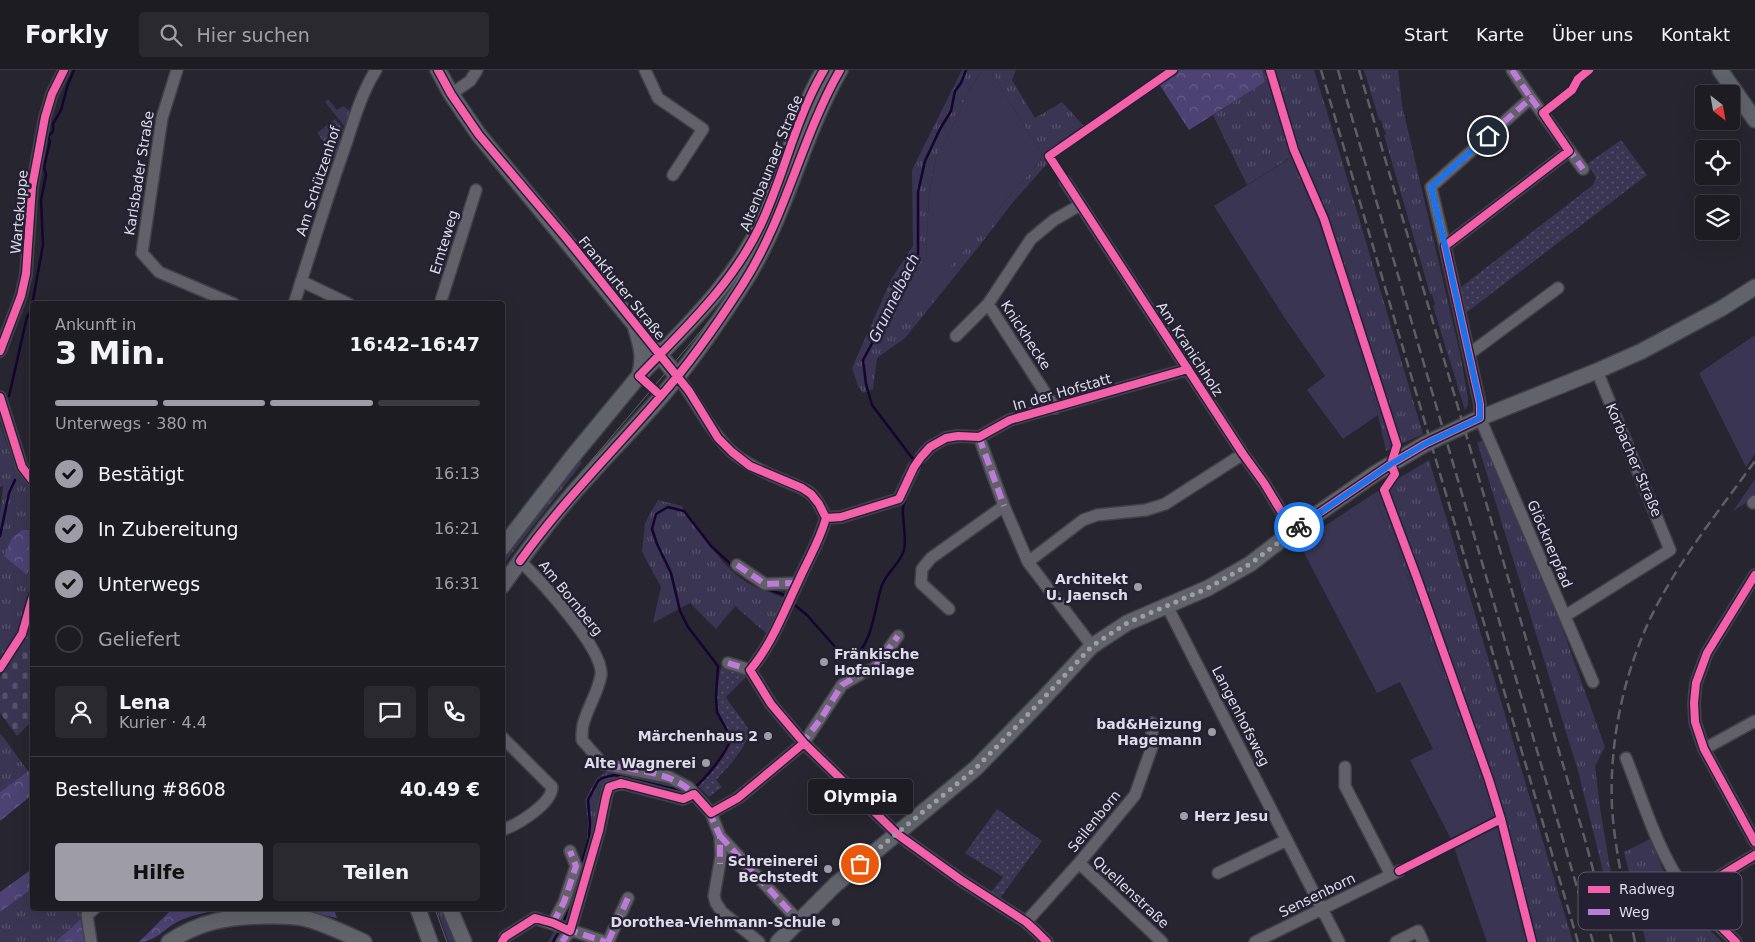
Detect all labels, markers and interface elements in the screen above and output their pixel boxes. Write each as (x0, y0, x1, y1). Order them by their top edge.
search box (139, 12, 489, 57)
text: Forkly (25, 21, 109, 49)
icon: search (157, 21, 185, 49)
text: Hier suchen (197, 24, 310, 46)
text: Start (1404, 24, 1448, 45)
text: Karte (1476, 24, 1524, 45)
text: Über uns (1552, 24, 1633, 45)
text: Kontakt (1661, 24, 1730, 45)
north arrow (1695, 85, 1740, 130)
map controls (1695, 85, 1740, 240)
street label: Altenbaunaer Straße (736, 93, 806, 233)
street label: Karlsbader Straße (121, 110, 157, 236)
pin (1467, 115, 1509, 157)
icon: home (1474, 122, 1502, 150)
street label: Am Schützenhof (293, 123, 344, 238)
button: locate (1695, 140, 1740, 185)
street label: Wartekuppe (7, 169, 31, 255)
button: layers (1695, 195, 1740, 240)
street label: Ernteweg (427, 208, 461, 276)
street label: Frankfurter Straße (575, 233, 669, 343)
water label: Grunnelbach (865, 251, 923, 345)
street label: Knickhecke (998, 297, 1054, 373)
street label: Am Kranichholz (1154, 299, 1226, 399)
text: Ankunft in (55, 315, 136, 334)
text: 16:42–16:47 (350, 333, 480, 355)
text: 3 Min. (55, 334, 166, 372)
street label: In der Hofstatt (1011, 370, 1113, 414)
street label: Korbacher Straße (1603, 401, 1665, 519)
text: Unterwegs · 380 m (55, 414, 207, 433)
icon: check (55, 460, 83, 488)
text: Bestätigt (98, 463, 184, 485)
text: 16:13 (434, 464, 480, 483)
street label: Glöcknerpfad (1524, 498, 1576, 590)
courier (1274, 502, 1324, 552)
icon: bike (1285, 513, 1313, 541)
icon: check (55, 515, 83, 543)
text: In Zubereitung (98, 518, 238, 540)
text: 16:21 (434, 519, 480, 538)
street label: Am Bornberg (536, 557, 606, 639)
icon: check (55, 570, 83, 598)
place label: Architekt U. Jaensch (1046, 571, 1128, 603)
text: Unterwegs (98, 573, 200, 595)
text: 16:31 (434, 574, 480, 593)
marker: Architekt U. Jaensch (1132, 581, 1144, 593)
text: Geliefert (98, 628, 180, 650)
place label: Fränkische Hofanlage (834, 646, 919, 678)
marker: Fränkische Hofanlage (818, 656, 830, 668)
street label: Langenhofsweg (1209, 663, 1273, 769)
button: person (55, 686, 107, 738)
button: chat (364, 686, 416, 738)
button: phone (428, 686, 480, 738)
text: Lena (119, 691, 170, 713)
text: Kurier · 4.4 (119, 713, 207, 732)
place label: bad&Heizung Hagemann (1096, 716, 1202, 748)
marker: bad&Heizung Hagemann (1206, 726, 1218, 738)
place label: Märchenhaus 2 (638, 728, 758, 744)
marker: Märchenhaus 2 (762, 730, 774, 742)
place label: Alte Wagnerei (584, 755, 696, 771)
marker: Alte Wagnerei (700, 757, 712, 769)
text: Bestellung #8608 (55, 778, 226, 800)
text: 40.49 € (400, 778, 480, 800)
callout: Olympia (808, 779, 912, 814)
text: Olympia (824, 787, 897, 806)
street label: Seilenborn (1064, 787, 1124, 855)
place label: Herz Jesu (1194, 808, 1268, 824)
marker: Herz Jesu (1178, 810, 1190, 822)
button: Hilfe (55, 843, 263, 901)
button: Teilen (273, 843, 480, 901)
pin (839, 843, 881, 885)
icon: bag (846, 850, 874, 878)
place label: Schreinerei Bechstedt (728, 853, 818, 885)
street label: Quellenstraße (1090, 853, 1172, 931)
marker: Schreinerei Bechstedt (822, 863, 834, 875)
street label: Sensenborn (1276, 870, 1358, 920)
legend (1578, 872, 1742, 930)
text: Radweg (1619, 881, 1675, 897)
text: Weg (1619, 904, 1650, 920)
place label: Dorothea-Viehmann-Schule (611, 914, 826, 930)
marker: Dorothea-Viehmann-Schule (830, 916, 842, 928)

